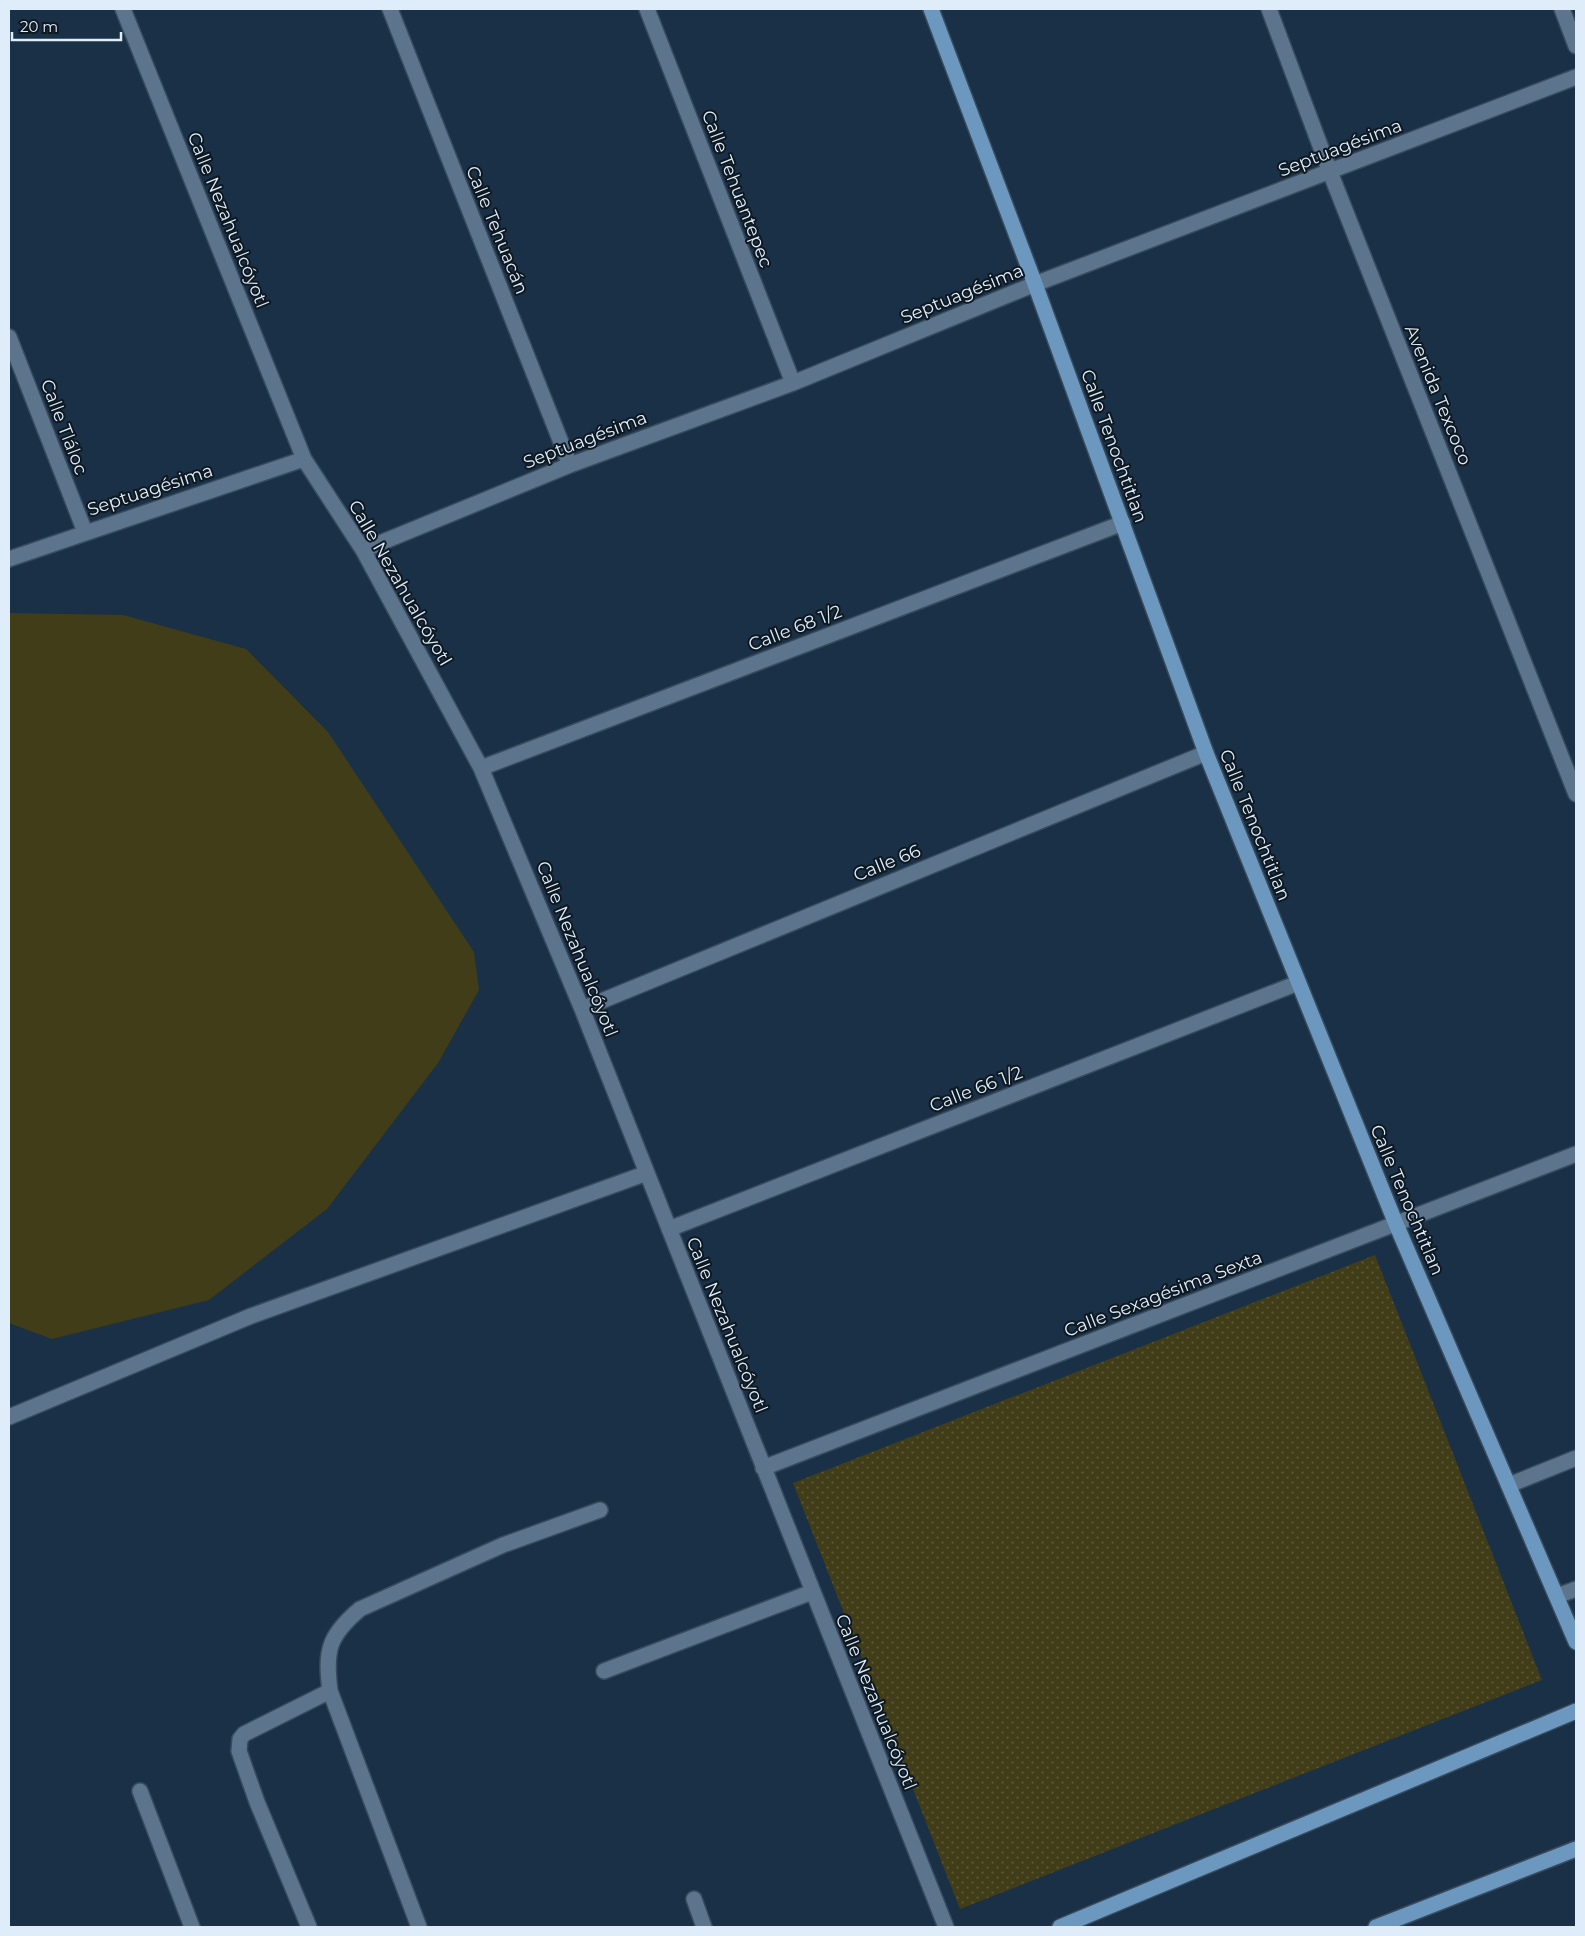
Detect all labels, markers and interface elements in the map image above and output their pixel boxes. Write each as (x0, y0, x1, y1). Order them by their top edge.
scale bar (12, 10, 121, 42)
text: 20 m (20, 17, 58, 36)
street label: Calle Tehuantepec (697, 107, 777, 271)
street label: Septuagésima (1275, 114, 1405, 182)
street label: Calle Nezahualcóyotl (183, 129, 273, 311)
street label: Calle Tehuacán (461, 163, 533, 297)
street label: Septuagésima (897, 259, 1027, 329)
street label: Avenida Texcoco (1400, 322, 1476, 468)
street label: Calle Tenochtitlan (1076, 366, 1152, 526)
street label: Calle Tláloc (36, 376, 92, 478)
street label: Septuagésima (520, 406, 650, 474)
street label: Septuagésima (84, 459, 216, 521)
street label: Calle Nezahualcóyotl (344, 496, 456, 670)
street label: Calle 68 1/2 (745, 600, 845, 656)
street label: Calle Tenochtitlan (1215, 746, 1295, 904)
street label: Calle 66 (850, 840, 924, 886)
street label: Calle Nezahualcóyotl (532, 858, 622, 1040)
street label: Calle 66 1/2 (926, 1061, 1026, 1117)
street label: Calle Tenochtitlan (1365, 1121, 1449, 1279)
street label: Calle Nezahualcóyotl (682, 1234, 772, 1416)
street label: Calle Sexagésima Sexta (1061, 1246, 1265, 1342)
street label: Calle Nezahualcóyotl (831, 1611, 921, 1793)

